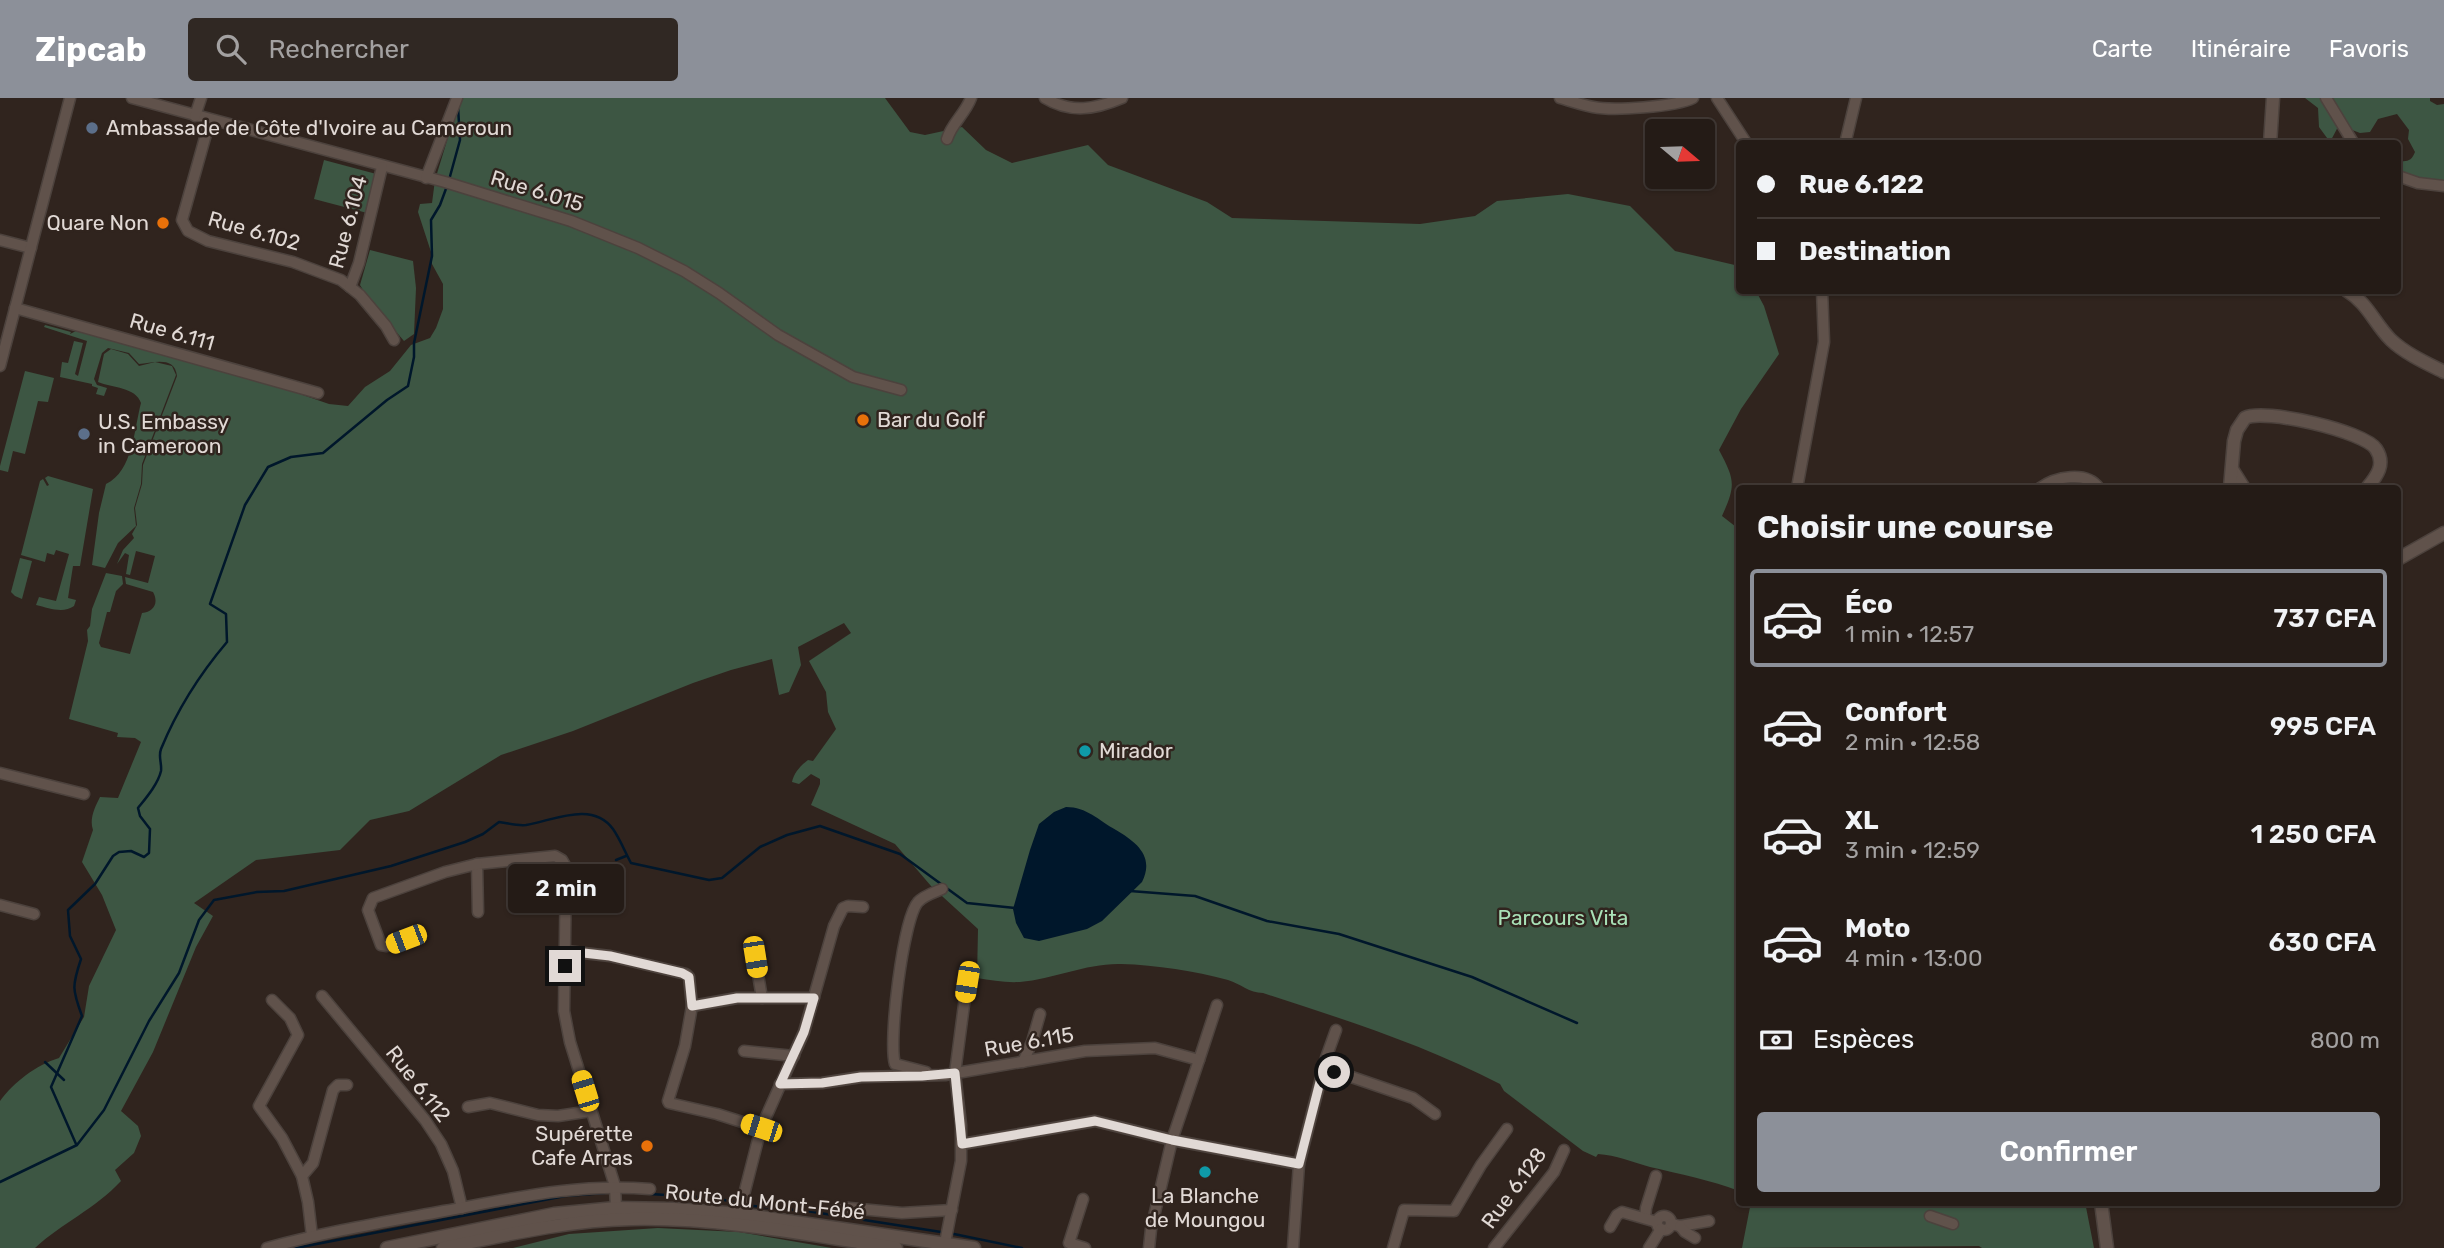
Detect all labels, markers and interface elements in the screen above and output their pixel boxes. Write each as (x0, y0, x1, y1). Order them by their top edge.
search box (188, 18, 678, 81)
text: Zipcab (35, 30, 146, 69)
icon: search (212, 30, 250, 68)
text: Rechercher (268, 34, 409, 65)
text: Carte (2092, 35, 2153, 63)
text: Itinéraire (2191, 35, 2291, 63)
text: Favoris (2329, 35, 2409, 63)
place label: Ambassade de Côte d'Ivoire au Cameroun (106, 115, 512, 140)
north arrow (1645, 119, 1715, 189)
map controls (1645, 119, 1715, 189)
marker: Ambassade de Côte d'Ivoire au Cameroun (84, 120, 100, 136)
street label: Rue 6.015 (488, 165, 587, 216)
text: Rue 6.122 (1799, 169, 1924, 200)
street label: Rue 6.104 (323, 173, 372, 271)
street label: Rue 6.102 (205, 205, 303, 256)
place label: Quare Non (46, 210, 149, 235)
marker: Quare Non (155, 215, 171, 231)
text: Destination (1799, 236, 1951, 267)
street label: Rue 6.111 (127, 308, 217, 355)
place label: Bar du Golf (877, 407, 985, 432)
place label: U.S. Embassy in Cameroon (98, 409, 229, 458)
marker: Bar du Golf (855, 412, 871, 428)
marker: U.S. Embassy in Cameroon (76, 426, 92, 442)
text: Choisir une course (1757, 508, 2054, 546)
icon: car (1761, 587, 1824, 650)
text: Éco (1845, 589, 1893, 620)
text: 737 CFA (2273, 603, 2376, 634)
text: 1 min · 12:57 (1845, 620, 1974, 648)
icon: car (1761, 695, 1824, 758)
text: Confort (1845, 697, 1947, 728)
text: 995 CFA (2270, 711, 2376, 742)
text: 2 min · 12:58 (1845, 728, 1980, 756)
place label: Mirador (1099, 738, 1173, 763)
marker: Mirador (1077, 743, 1093, 759)
icon: car (1761, 803, 1824, 866)
text: XL (1845, 805, 1878, 836)
text: 1 250 CFA (2251, 819, 2376, 850)
text: 3 min · 12:59 (1845, 836, 1980, 864)
callout: 2 min (507, 864, 623, 914)
text: 2 min (535, 874, 597, 902)
park label: Parcours Vita (1498, 905, 1628, 930)
icon: car (1761, 911, 1824, 974)
text: Moto (1845, 913, 1910, 944)
car (383, 922, 430, 956)
text: 630 CFA (2268, 927, 2376, 958)
car (742, 935, 769, 979)
text: 4 min · 13:00 (1845, 944, 1983, 972)
route end (549, 950, 581, 982)
car (954, 960, 981, 1004)
street label: Rue 6.115 (982, 1021, 1076, 1062)
icon: cash (1757, 1021, 1795, 1059)
text: Espèces (1813, 1024, 1914, 1055)
text: 800 m (2310, 1026, 2380, 1054)
street label: Rue 6.112 (381, 1040, 456, 1127)
route start (1318, 1056, 1350, 1088)
car (569, 1068, 602, 1114)
car (738, 1112, 785, 1144)
button: Confirmer (1757, 1112, 2380, 1192)
place label: Supérette Cafe Arras (531, 1121, 633, 1170)
marker: Supérette Cafe Arras (639, 1138, 655, 1154)
street label: Rue 6.128 (1476, 1142, 1551, 1233)
marker: La Blanche de Moungou (1197, 1164, 1213, 1180)
street label: Route du Mont-Fébé (664, 1179, 866, 1224)
place label: La Blanche de Moungou (1145, 1183, 1265, 1232)

